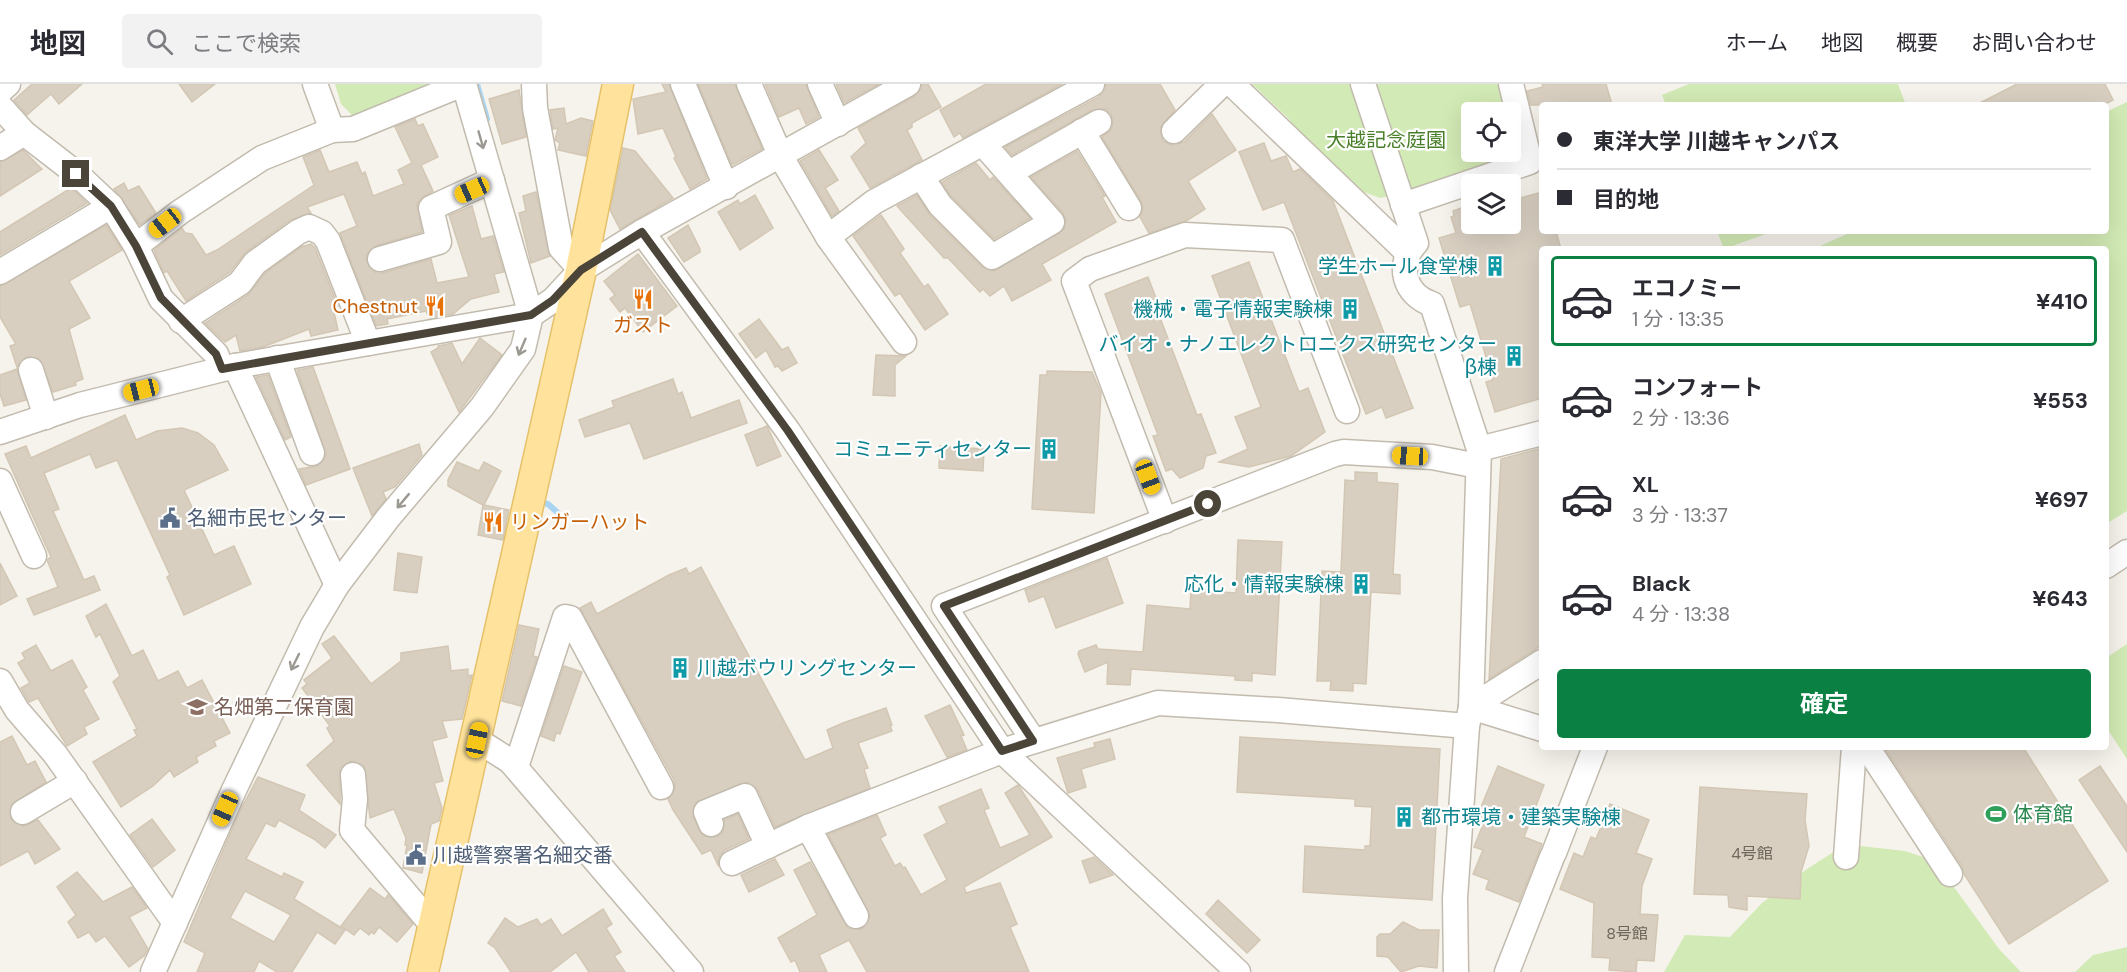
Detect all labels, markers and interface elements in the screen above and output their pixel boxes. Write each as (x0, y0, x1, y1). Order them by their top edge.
search box (122, 14, 542, 68)
text: 地図 (30, 25, 86, 62)
icon: search (143, 25, 176, 58)
text: ここで検索 (191, 29, 301, 58)
text: ホーム (1726, 29, 1788, 57)
text: 地図 (1821, 29, 1863, 57)
text: 概要 (1896, 29, 1938, 57)
text: お問い合わせ (1971, 29, 2097, 57)
map controls (1461, 102, 1521, 234)
button: locate (1461, 102, 1521, 162)
park label: 大越記念庭園 (1326, 127, 1446, 153)
text: 東洋大学 川越キャンパス (1593, 127, 1840, 156)
one-way arrow (475, 130, 487, 149)
route end (62, 160, 89, 187)
car (452, 174, 492, 206)
button: layers (1461, 174, 1521, 234)
text: 目的地 (1593, 185, 1659, 214)
car (145, 205, 185, 241)
place label: 学生ホール食堂棟 (1318, 253, 1478, 279)
building icon: 学生ホール食堂棟 (1483, 254, 1507, 278)
icon: car (1560, 274, 1614, 328)
text: エコノミー (1632, 274, 1742, 303)
restaurant icon: ガスト (631, 287, 655, 311)
text: ¥410 (2036, 287, 2088, 316)
place label: Chestnut (333, 293, 418, 319)
restaurant icon: Chestnut (423, 294, 447, 318)
place label: 機械・電子情報実験棟 (1133, 296, 1333, 322)
building icon: 機械・電子情報実験棟 (1338, 297, 1362, 321)
text: 1 分 · 13:35 (1632, 306, 1724, 332)
place label: ガスト (613, 312, 673, 338)
place label: バイオ・ナノエレクトロニクス研究センター β棟 (1099, 331, 1497, 380)
one-way arrow (516, 338, 527, 356)
building icon: バイオ・ナノエレクトロニクス研究センター β棟 (1502, 344, 1526, 368)
icon: car (1560, 373, 1614, 427)
text: コンフォート (1632, 373, 1763, 402)
car (121, 377, 161, 403)
text: ¥553 (2033, 386, 2088, 415)
text: 2 分 · 13:36 (1632, 405, 1730, 431)
place label: コミュニティセンター (833, 436, 1032, 462)
building icon: コミュニティセンター (1037, 437, 1061, 461)
car (1392, 446, 1428, 466)
car (1133, 457, 1163, 497)
text: XL (1632, 470, 1659, 499)
icon: car (1560, 472, 1614, 526)
text: ¥697 (2035, 485, 2088, 514)
route start (1194, 490, 1221, 517)
one-way arrow (396, 493, 410, 508)
text: 3 分 · 13:37 (1632, 502, 1728, 528)
place label: 名細市民センター (187, 505, 347, 531)
public building icon: 名細市民センター (158, 506, 182, 530)
place label: リンガーハット (510, 509, 650, 535)
restaurant icon: リンガーハット (481, 510, 505, 534)
text: Black (1632, 569, 1691, 598)
place label: 応化・情報実験棟 (1184, 571, 1344, 597)
icon: car (1560, 571, 1614, 625)
building icon: 応化・情報実験棟 (1349, 572, 1373, 596)
text: ¥643 (2032, 584, 2088, 613)
text: 4 分 · 13:38 (1632, 601, 1730, 627)
one-way arrow (288, 653, 300, 671)
place label: 川越ボウリングセンター (697, 655, 917, 681)
building icon: 川越ボウリングセンター (668, 656, 692, 680)
button: 確定 (1557, 669, 2091, 738)
place label: 名畑第二保育園 (214, 694, 354, 720)
school or university icon: 名畑第二保育園 (185, 695, 209, 719)
car (464, 721, 490, 759)
car (209, 789, 241, 829)
place label: 体育館 (2013, 801, 2073, 827)
sports icon: 体育館 (1984, 802, 2008, 826)
place label: 都市環境・建築実験棟 (1421, 804, 1621, 830)
building icon: 都市環境・建築実験棟 (1392, 805, 1416, 829)
place label: 川越警察署名細交番 (433, 842, 613, 868)
public building icon: 川越警察署名細交番 (404, 843, 428, 867)
house number: 4号館 (1731, 843, 1773, 864)
house number: 8号館 (1606, 923, 1648, 944)

